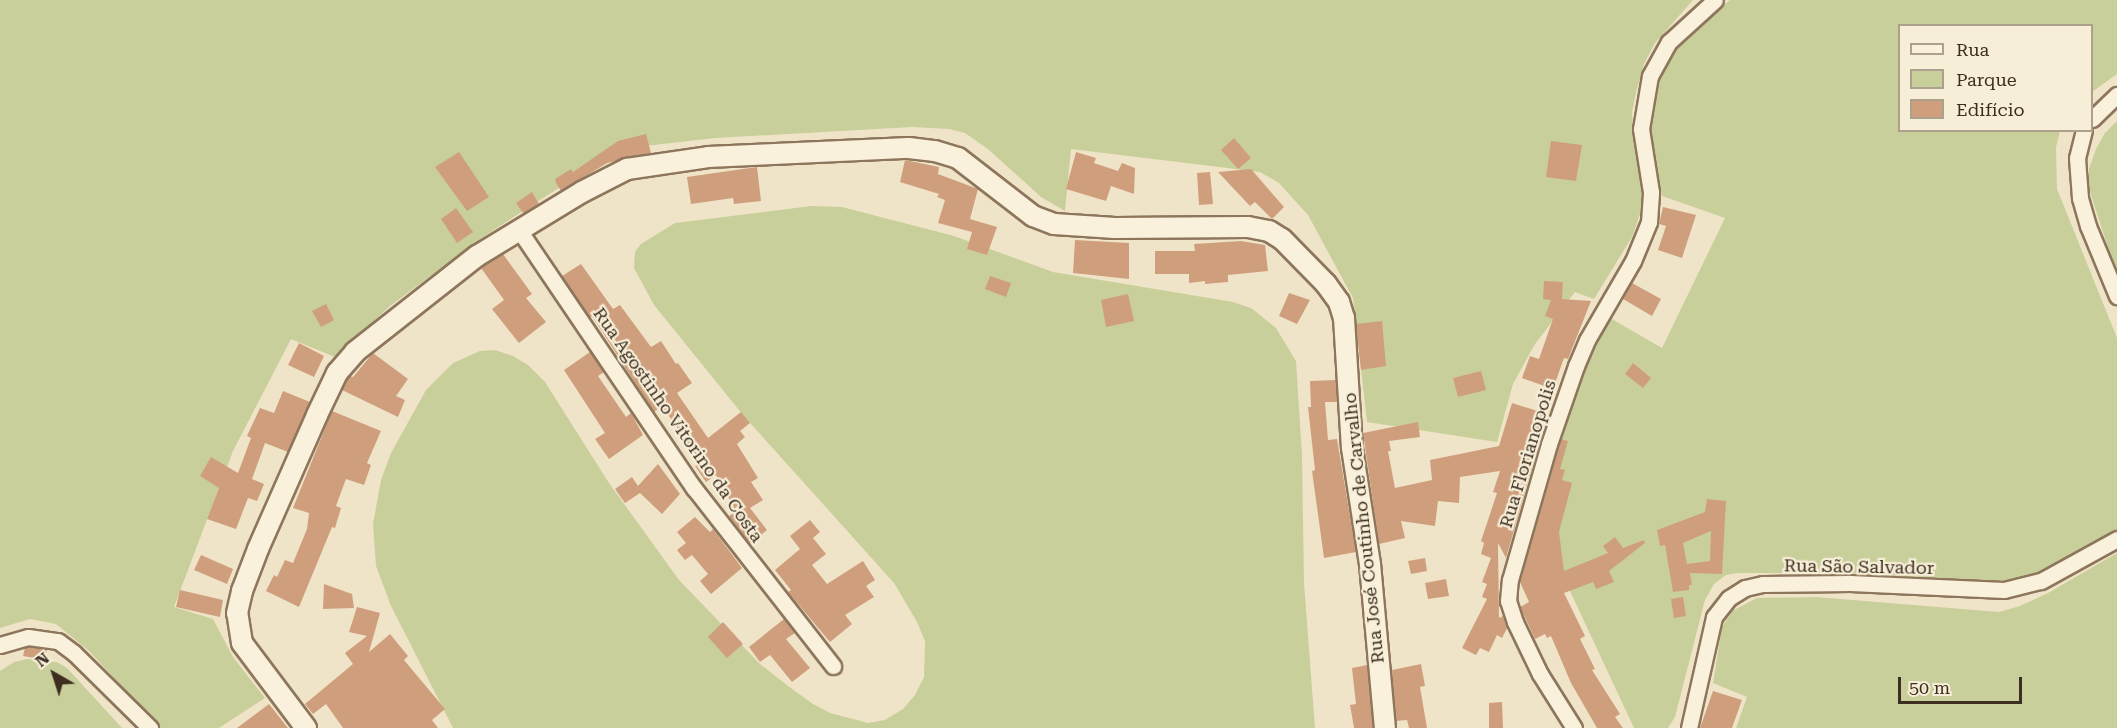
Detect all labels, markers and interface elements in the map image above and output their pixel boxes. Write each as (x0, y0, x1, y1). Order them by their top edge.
legend (1898, 24, 2093, 132)
text: Rua (1956, 39, 1989, 60)
text: Parque (1956, 69, 2017, 90)
text: Edifício (1956, 99, 2024, 120)
street label: Rua Agostinho Vitorino da Costa (588, 303, 768, 547)
street label: Rua Florianopolis (1495, 377, 1561, 531)
street label: Rua José Coutinho de Carvalho (1339, 391, 1389, 665)
street label: Rua São Salvador (1784, 555, 1934, 579)
north arrow (24, 644, 84, 704)
text: N (32, 648, 53, 671)
scale bar (1901, 665, 2026, 703)
text: 50 m (1909, 677, 1950, 698)

